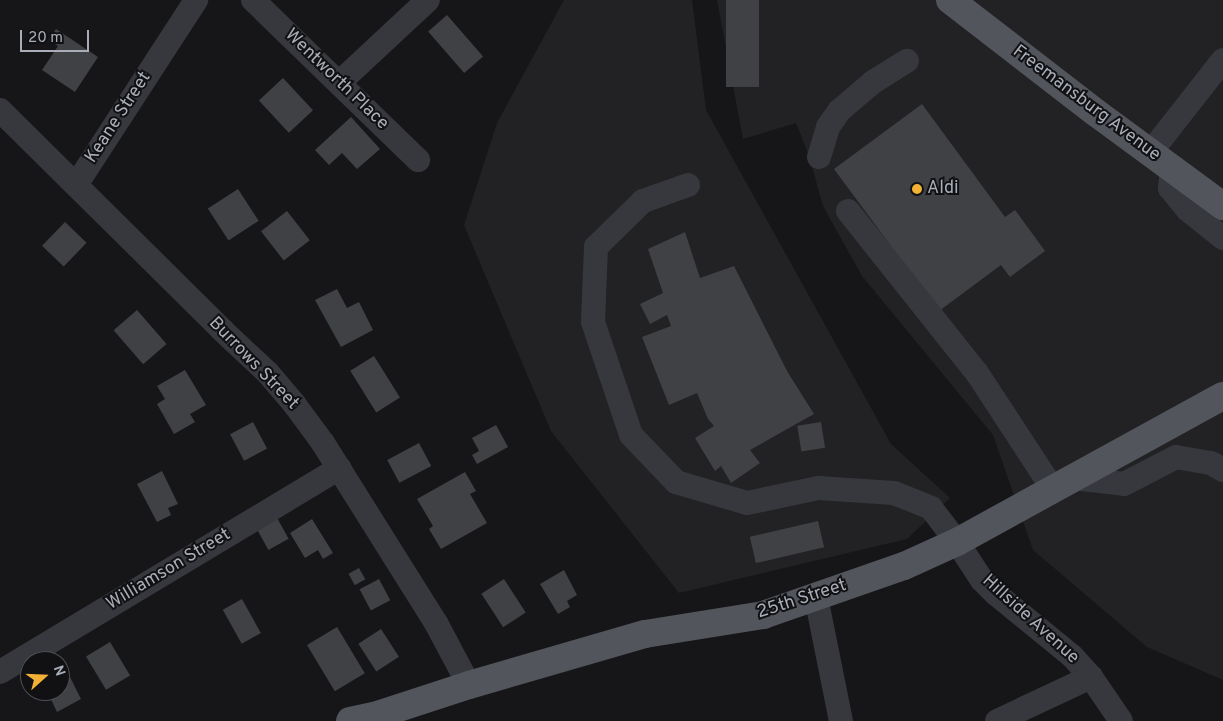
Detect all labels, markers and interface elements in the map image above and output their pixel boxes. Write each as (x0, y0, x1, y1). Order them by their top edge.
scale bar (22, 20, 91, 52)
street label: Wentworth Place (279, 25, 393, 135)
text: 20 m (28, 29, 63, 48)
street label: Freemansburg Avenue (1008, 41, 1164, 167)
street label: Keane Street (81, 68, 157, 168)
place label: Aldi (927, 178, 959, 200)
marker: Aldi (911, 183, 923, 195)
street label: Burrows Street (203, 313, 303, 415)
street label: Williamson Street (103, 524, 235, 616)
street label: Hillside Avenue (977, 571, 1083, 669)
street label: 25th Street (755, 575, 849, 625)
north arrow (20, 651, 70, 701)
text: N (49, 663, 68, 679)

